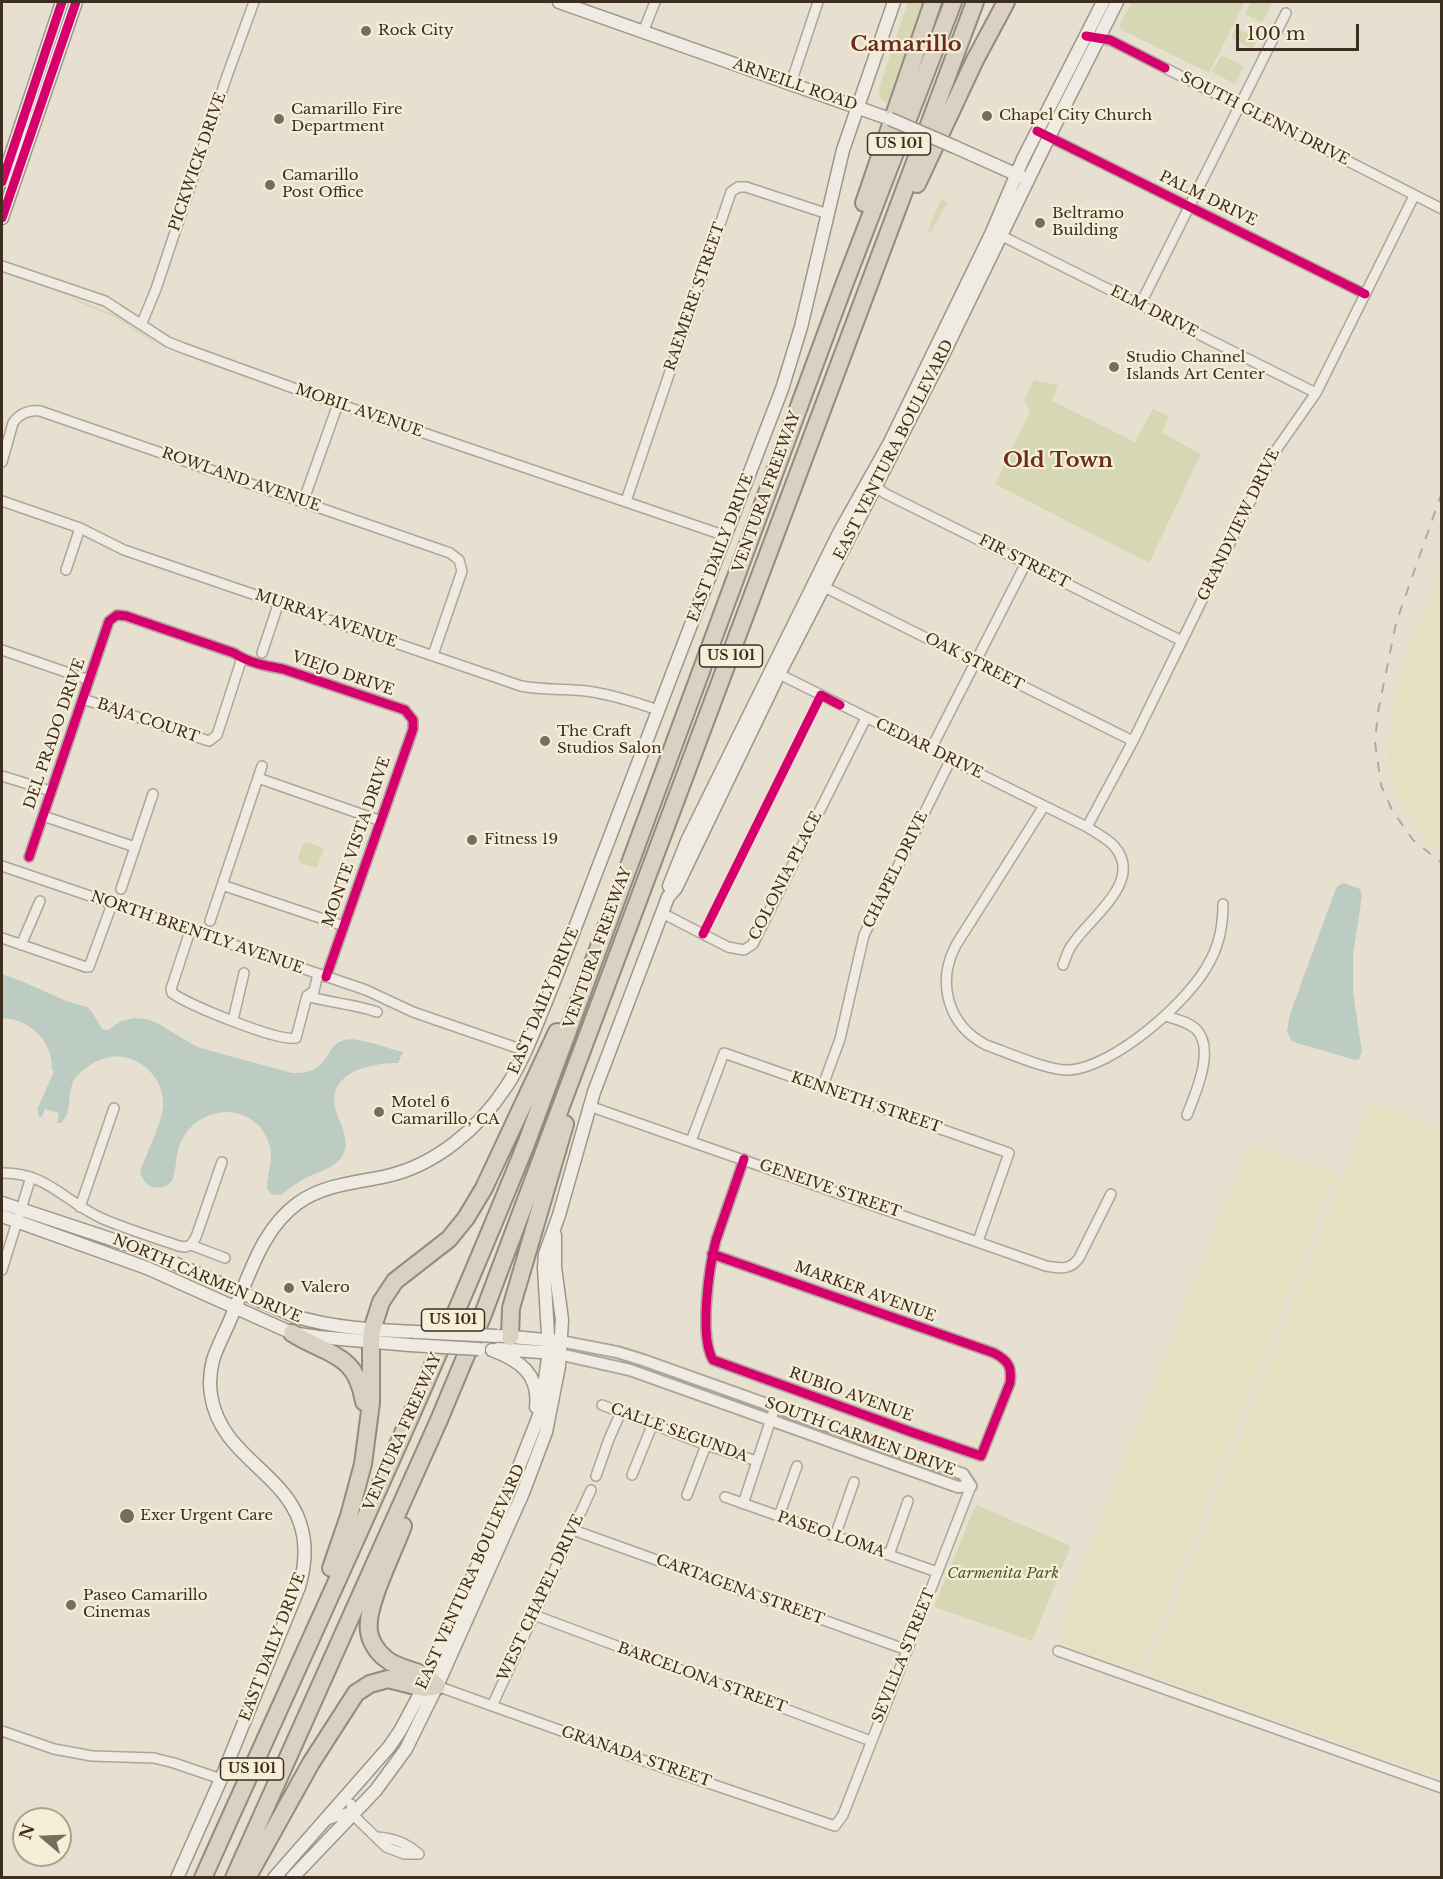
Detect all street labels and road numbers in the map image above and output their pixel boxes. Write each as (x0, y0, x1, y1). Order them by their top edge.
street label: ARNEILL ROAD (730, 55, 860, 115)
street label: SOUTH GLENN DRIVE (1178, 69, 1352, 169)
street label: PICKWICK DRIVE (166, 90, 230, 234)
road number: US 101 (868, 133, 930, 155)
street label: PALM DRIVE (1156, 168, 1260, 230)
street label: RAEMERE STREET (661, 220, 729, 374)
street label: ELM DRIVE (1107, 282, 1201, 342)
street label: EAST VENTURA BOULEVARD (830, 337, 958, 563)
street label: MOBIL AVENUE (293, 381, 425, 441)
street label: VENTURA FREEWAY (729, 409, 805, 575)
street label: ROWLAND AVENUE (159, 444, 323, 516)
street label: GRANDVIEW DRIVE (1194, 446, 1284, 604)
street label: EAST DAILY DRIVE (684, 471, 758, 625)
street label: FIR STREET (976, 531, 1072, 593)
street label: MURRAY AVENUE (253, 586, 399, 652)
street label: OAK STREET (922, 629, 1026, 695)
road number: US 101 (700, 645, 762, 667)
street label: VIEJO DRIVE (290, 648, 396, 700)
street label: DEL PRADO DRIVE (21, 656, 89, 812)
street label: BAJA COURT (95, 695, 201, 747)
street label: CEDAR DRIVE (872, 715, 986, 783)
street label: MONTE VISTA DRIVE (319, 754, 395, 930)
street label: COLONIA PLACE (746, 809, 826, 943)
street label: CHAPEL DRIVE (860, 809, 932, 931)
street label: VENTURA FREEWAY (560, 865, 636, 1031)
street label: NORTH BRENTLY AVENUE (88, 888, 306, 978)
street label: EAST DAILY DRIVE (505, 925, 583, 1077)
street label: KENNETH STREET (788, 1069, 944, 1137)
street label: GENEIVE STREET (757, 1156, 903, 1222)
street label: NORTH CARMEN DRIVE (110, 1231, 304, 1327)
street label: MARKER AVENUE (792, 1258, 938, 1326)
road number: US 101 (422, 1309, 484, 1331)
street label: VENTURA FREEWAY (360, 1350, 446, 1514)
street label: RUBIO AVENUE (786, 1364, 916, 1426)
street label: SOUTH CARMEN DRIVE (762, 1394, 958, 1480)
street label: CALLE SEGUNDA (608, 1400, 750, 1466)
street label: EAST VENTURA BOULEVARD (413, 1462, 529, 1692)
street label: PASEO LOMA (775, 1508, 887, 1562)
street label: WEST CHAPEL DRIVE (494, 1512, 588, 1684)
street label: CARTAGENA STREET (653, 1551, 827, 1629)
street label: EAST DAILY DRIVE (236, 1570, 310, 1724)
street label: SEVILLA STREET (869, 1586, 939, 1726)
street label: BARCELONA STREET (615, 1639, 789, 1717)
street label: GRANADA STREET (559, 1723, 713, 1791)
road number: US 101 (220, 1758, 284, 1780)

